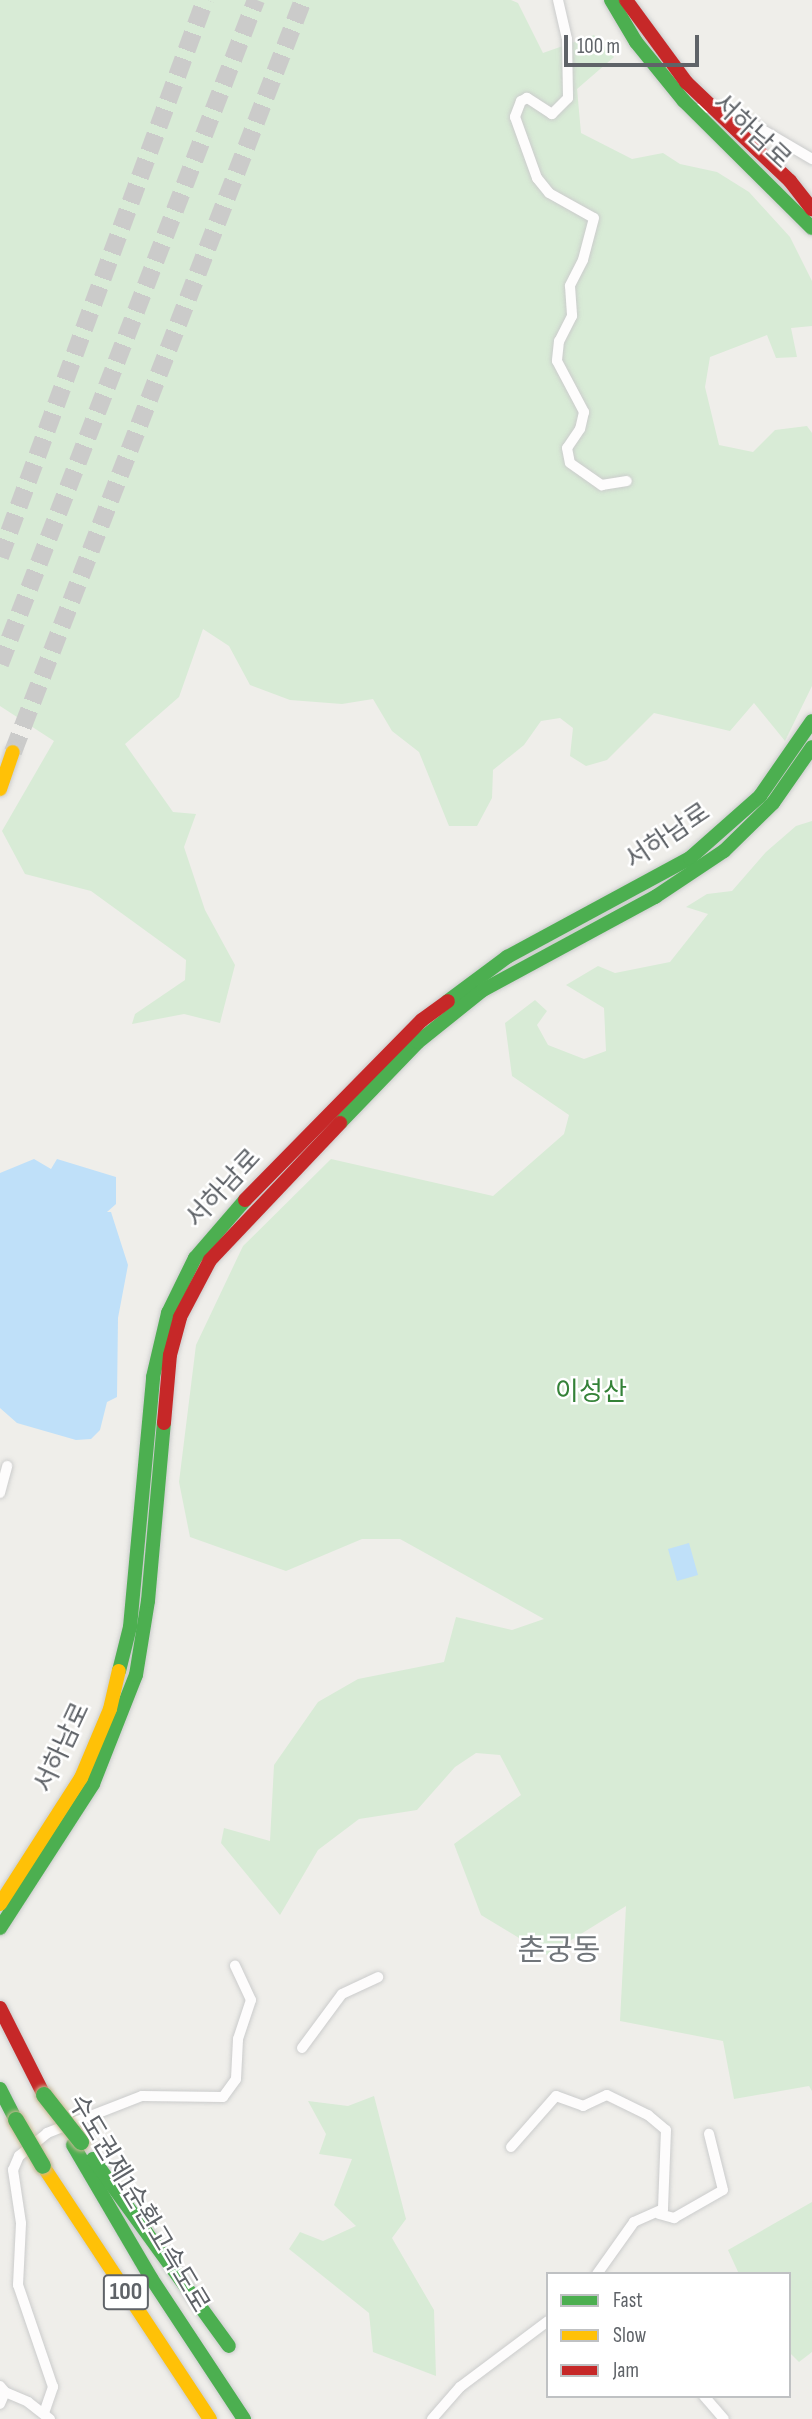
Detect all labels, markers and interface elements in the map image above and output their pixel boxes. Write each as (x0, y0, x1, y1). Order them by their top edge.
scale bar (567, 21, 702, 65)
text: 100 m (577, 34, 620, 59)
street label: 서하남로 (705, 88, 797, 176)
street label: 서하남로 (620, 797, 716, 877)
street label: 서하남로 (180, 1143, 268, 1235)
park label: 이성산 (555, 1377, 627, 1409)
street label: 서하남로 (29, 1698, 97, 1798)
district label: 춘궁동 (518, 1933, 600, 1969)
street label: 수도권제1순환고속도로 (61, 2090, 215, 2318)
road number: 100 (102, 2272, 150, 2312)
legend (546, 2272, 791, 2398)
text: Fast (613, 2288, 643, 2313)
text: Slow (613, 2323, 646, 2348)
text: Jam (613, 2358, 639, 2383)

